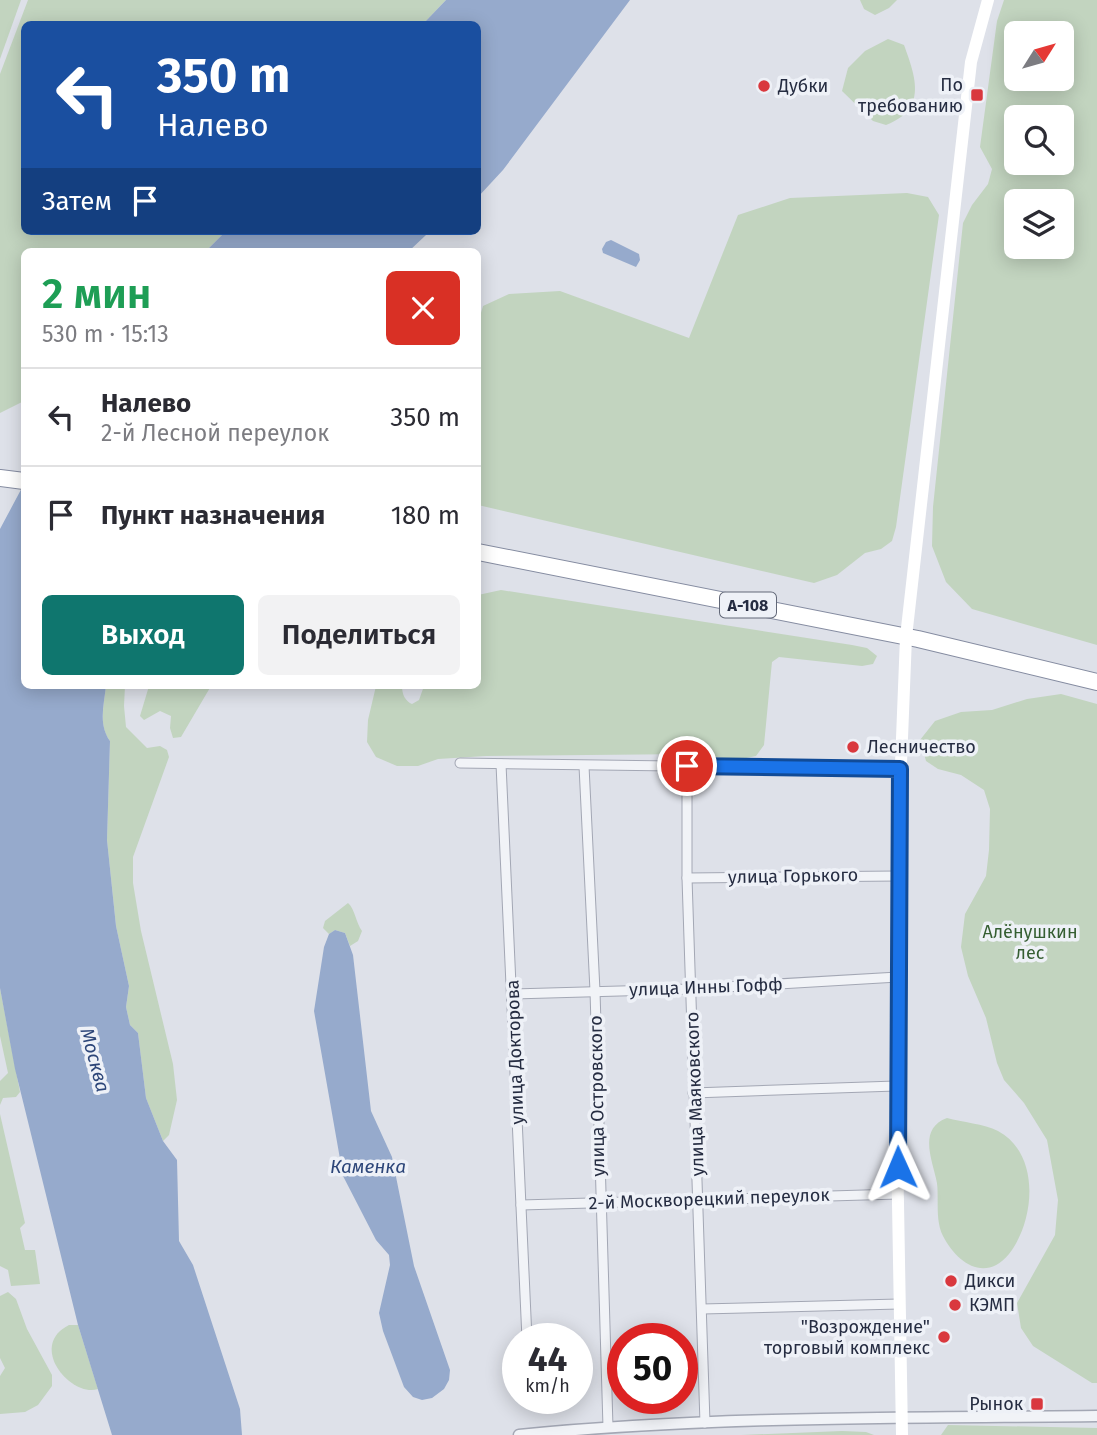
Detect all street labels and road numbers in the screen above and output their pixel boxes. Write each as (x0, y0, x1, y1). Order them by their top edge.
road number: А-108 (720, 592, 776, 618)
street label: улица Горького (728, 864, 858, 888)
street label: улица Инны Гофф (629, 973, 783, 1001)
street label: улица Докторова (501, 979, 529, 1125)
street label: улица Маяковского (681, 1011, 709, 1177)
street label: улица Островского (585, 1015, 609, 1177)
street label: 2-й Москворецкий переулок (588, 1184, 831, 1214)

